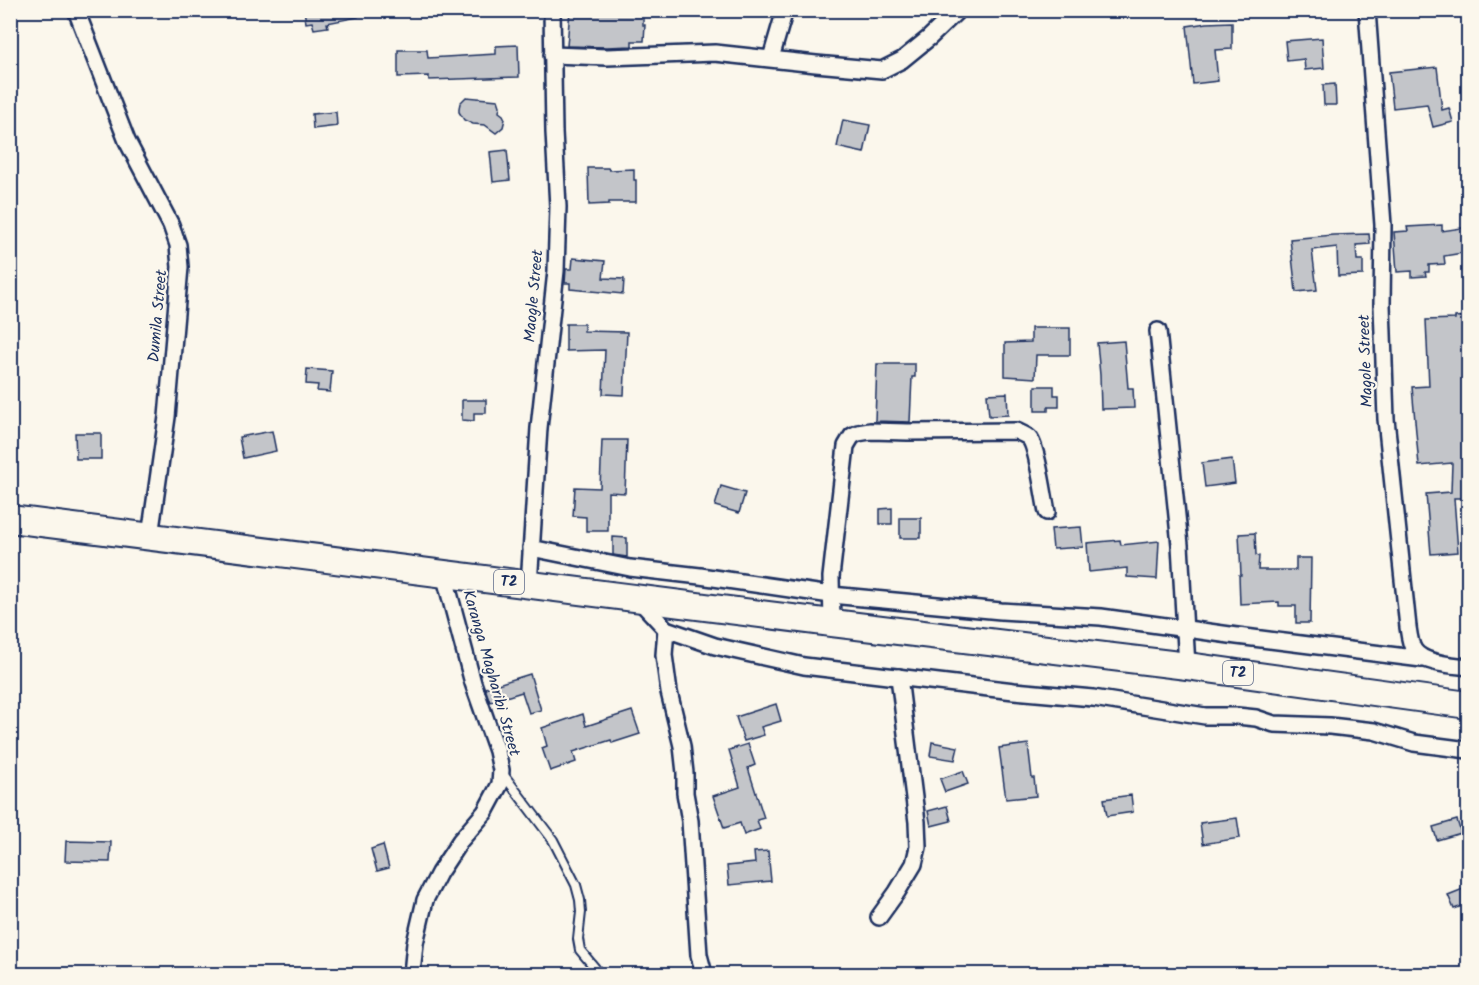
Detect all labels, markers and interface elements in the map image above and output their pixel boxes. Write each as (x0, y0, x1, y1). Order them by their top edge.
street label: Maogle Street (517, 248, 551, 343)
street label: Dumila Street (141, 268, 175, 363)
street label: Magole Street (1352, 313, 1380, 408)
road number: T2 (494, 570, 524, 594)
street label: Karanga Magharibi Street (455, 587, 527, 760)
road number: T2 (1223, 661, 1253, 685)

